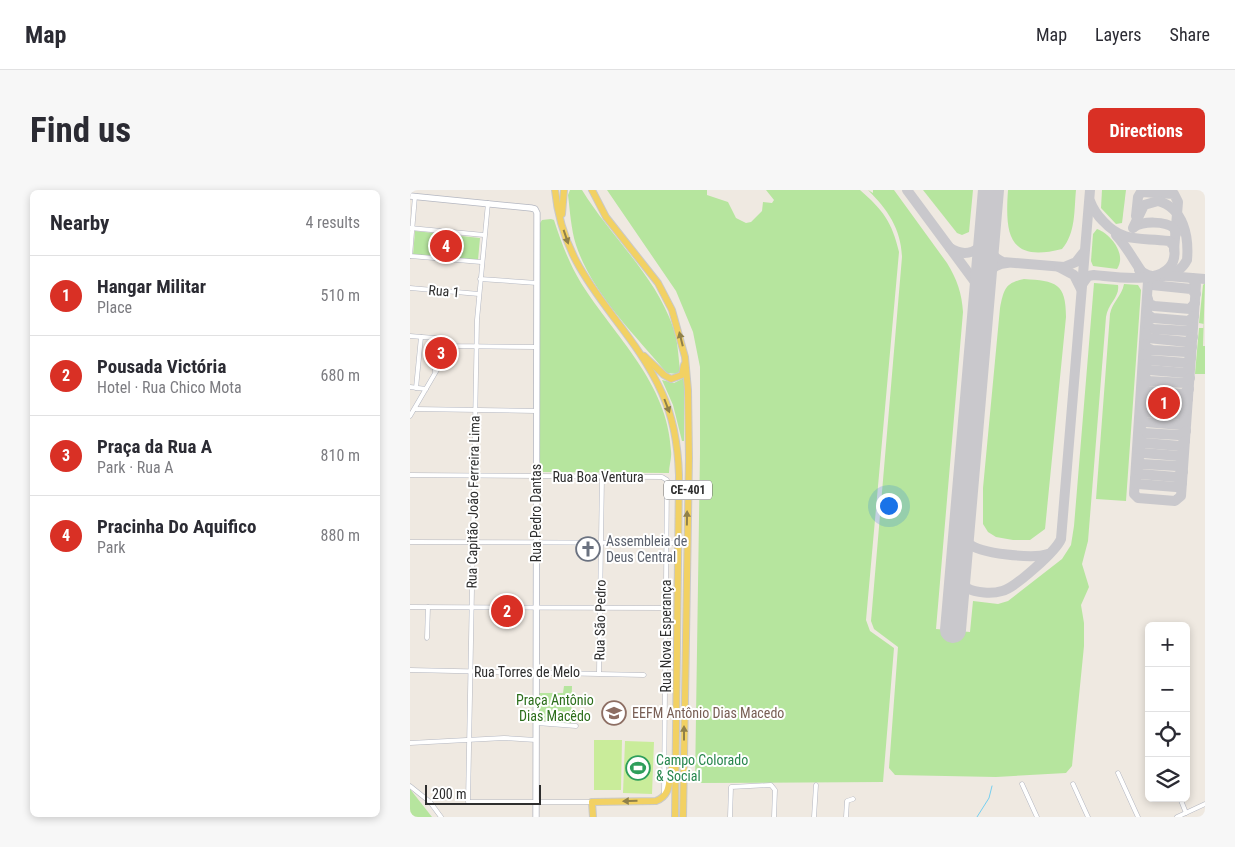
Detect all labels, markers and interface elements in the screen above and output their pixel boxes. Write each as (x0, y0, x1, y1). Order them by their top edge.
text: Map (25, 21, 66, 49)
text: Map (1036, 24, 1067, 45)
text: Layers (1095, 24, 1142, 45)
text: Share (1170, 24, 1210, 45)
button: Directions (1088, 108, 1205, 153)
text: Find us (30, 110, 131, 151)
text: Nearby (50, 211, 109, 235)
text: 4 results (305, 213, 360, 232)
pin: 4 (430, 227, 462, 265)
one-way arrow (563, 230, 570, 245)
text: Hangar Militar (97, 275, 206, 298)
street label: Rua 1 (428, 282, 460, 300)
text: 1 (62, 286, 70, 305)
text: 510 m (321, 286, 360, 305)
text: Place (97, 298, 132, 317)
one-way arrow (677, 331, 685, 346)
pin: 3 (425, 334, 457, 372)
text: Pousada Victória (97, 355, 226, 378)
text: 2 (62, 366, 70, 385)
text: 680 m (321, 366, 360, 385)
text: Hotel · Rua Chico Mota (97, 378, 242, 397)
pin: 1 (1148, 384, 1180, 422)
one-way arrow (664, 398, 671, 413)
street label: Rua Capitão João Ferreira Lima (463, 415, 483, 589)
text: Praça da Rua A (97, 435, 212, 458)
text: 3 (62, 446, 70, 465)
text: 810 m (321, 446, 360, 465)
text: Park · Rua A (97, 458, 174, 477)
street label: Rua Pedro Dantas (528, 464, 544, 562)
street label: Rua Boa Ventura (552, 469, 644, 485)
road number: CE-401 (664, 480, 712, 500)
your location (876, 493, 902, 519)
one-way arrow (684, 510, 692, 526)
text: Pracinha Do Aquifico (97, 515, 256, 538)
text: 4 (62, 526, 70, 545)
text: 880 m (321, 526, 360, 545)
place label: Assembleia de Deus Central (606, 533, 688, 565)
church icon: Assembleia de Deus Central (575, 536, 601, 562)
text: Park (97, 538, 126, 557)
street label: Rua São Pedro (591, 580, 609, 660)
street label: Rua Nova Esperança (658, 580, 674, 692)
pin: 2 (491, 592, 523, 630)
map controls (1145, 622, 1190, 802)
button: + (1145, 622, 1190, 667)
street label: Rua Torres de Melo (474, 664, 580, 680)
button: − (1145, 667, 1190, 712)
park label: Praça Antônio Dias Macêdo (516, 692, 594, 724)
school or university icon: EEFM Antônio Dias Macedo (601, 700, 627, 726)
place label: EEFM Antônio Dias Macedo (632, 705, 784, 721)
button: locate (1145, 712, 1190, 757)
one-way arrow (680, 725, 688, 741)
place label: Campo Colorado & Social (656, 752, 748, 784)
sports icon: Campo Colorado & Social (625, 755, 651, 781)
button: layers (1145, 757, 1190, 802)
scale bar (425, 782, 541, 805)
text: 200 m (432, 786, 467, 802)
one-way arrow (621, 797, 637, 805)

